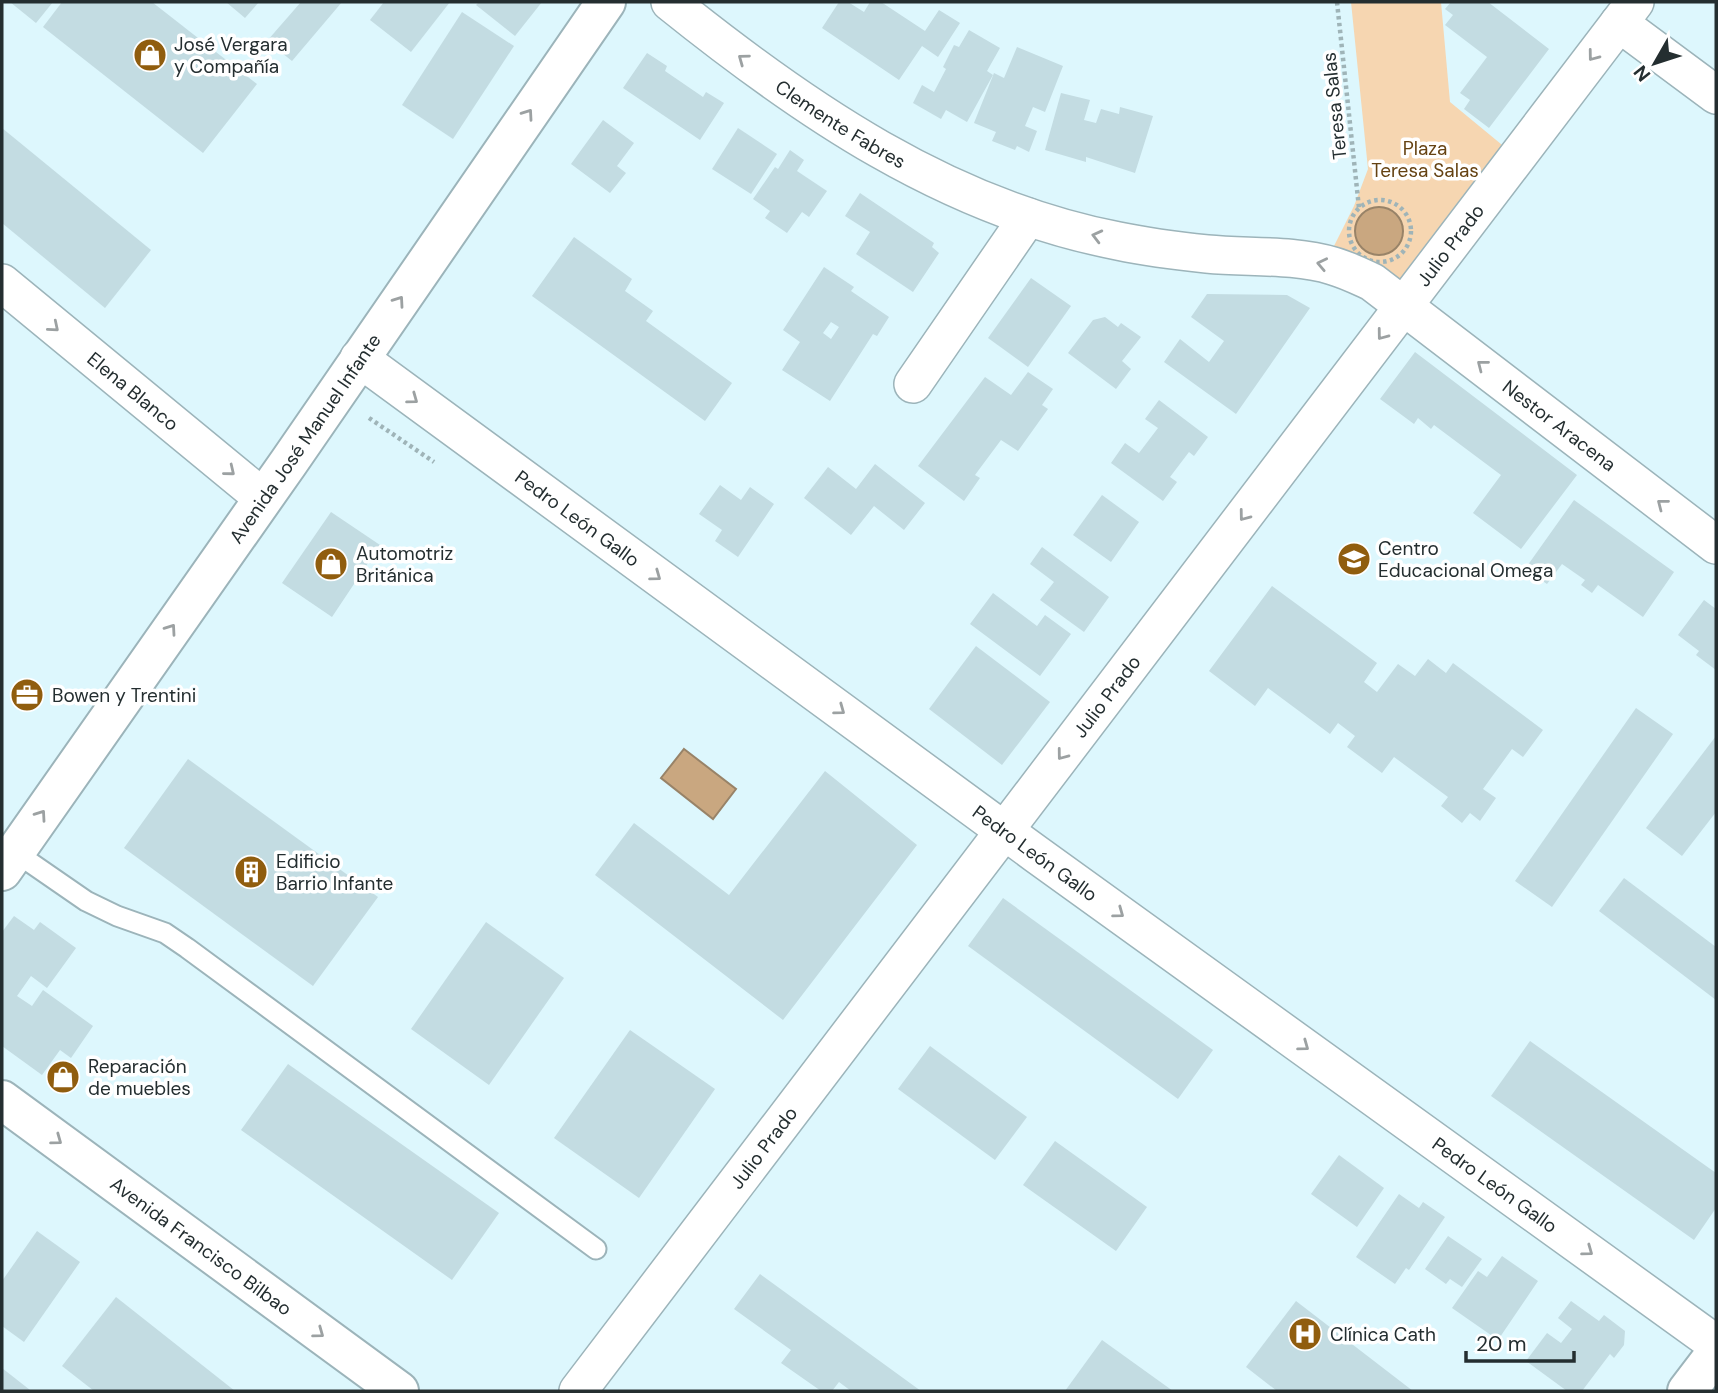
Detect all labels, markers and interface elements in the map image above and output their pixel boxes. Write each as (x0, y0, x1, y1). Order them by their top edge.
north arrow (1620, 28, 1690, 98)
place label: José Vergara y Compañía (174, 32, 288, 79)
shop icon: José Vergara y Compañía (131, 36, 169, 74)
one-way arrow (1589, 48, 1602, 61)
street label: Teresa Salas (1316, 51, 1353, 161)
one-way arrow (738, 55, 751, 67)
text: N (1628, 60, 1656, 87)
street label: Clemente Fabres (770, 74, 910, 174)
one-way arrow (520, 109, 532, 122)
park label: Plaza Teresa Salas (1371, 136, 1479, 183)
street label: Julio Prado (1411, 199, 1490, 292)
one-way arrow (1091, 230, 1103, 244)
one-way arrow (1316, 257, 1328, 272)
one-way arrow (391, 296, 403, 309)
one-way arrow (46, 319, 59, 331)
one-way arrow (1377, 327, 1390, 340)
street label: Avenida José Manuel Infante (224, 329, 387, 549)
street label: Elena Blanco (82, 346, 184, 436)
one-way arrow (1477, 360, 1490, 373)
street label: Nestor Aracena (1497, 374, 1621, 477)
one-way arrow (405, 391, 418, 404)
one-way arrow (222, 463, 234, 476)
street label: Pedro León Gallo (510, 465, 645, 573)
one-way arrow (1657, 499, 1670, 512)
one-way arrow (1240, 508, 1252, 521)
place label: Centro Educacional Omega (1378, 536, 1553, 583)
school or university icon: Centro Educacional Omega (1335, 540, 1373, 578)
place label: Automotriz Británica (356, 541, 453, 588)
shop icon: Automotriz Británica (312, 545, 350, 583)
one-way arrow (648, 568, 661, 581)
one-way arrow (163, 624, 175, 637)
street label: Julio Prado (1068, 650, 1146, 743)
office icon: Bowen y Trentini (8, 676, 46, 714)
place label: Bowen y Trentini (52, 683, 196, 708)
one-way arrow (832, 702, 845, 715)
one-way arrow (1057, 748, 1070, 760)
street label: Pedro León Gallo (967, 800, 1102, 907)
one-way arrow (33, 810, 45, 823)
place label: Edificio Barrio Infante (276, 849, 393, 896)
building icon: Edificio Barrio Infante (232, 853, 270, 891)
one-way arrow (1112, 905, 1124, 918)
one-way arrow (1296, 1038, 1309, 1050)
place label: Reparación de muebles (88, 1054, 191, 1101)
shop icon: Reparación de muebles (44, 1058, 82, 1096)
street label: Julio Prado (724, 1102, 803, 1194)
one-way arrow (49, 1132, 62, 1144)
street label: Pedro León Gallo (1427, 1132, 1562, 1239)
street label: Avenida Francisco Bilbao (105, 1172, 297, 1321)
one-way arrow (1580, 1243, 1593, 1255)
hospital icon: Clínica Cath (1286, 1315, 1324, 1353)
scale bar (1466, 1320, 1574, 1364)
place label: Clínica Cath (1330, 1322, 1436, 1347)
one-way arrow (311, 1325, 324, 1337)
text: 20 m (1476, 1330, 1527, 1358)

